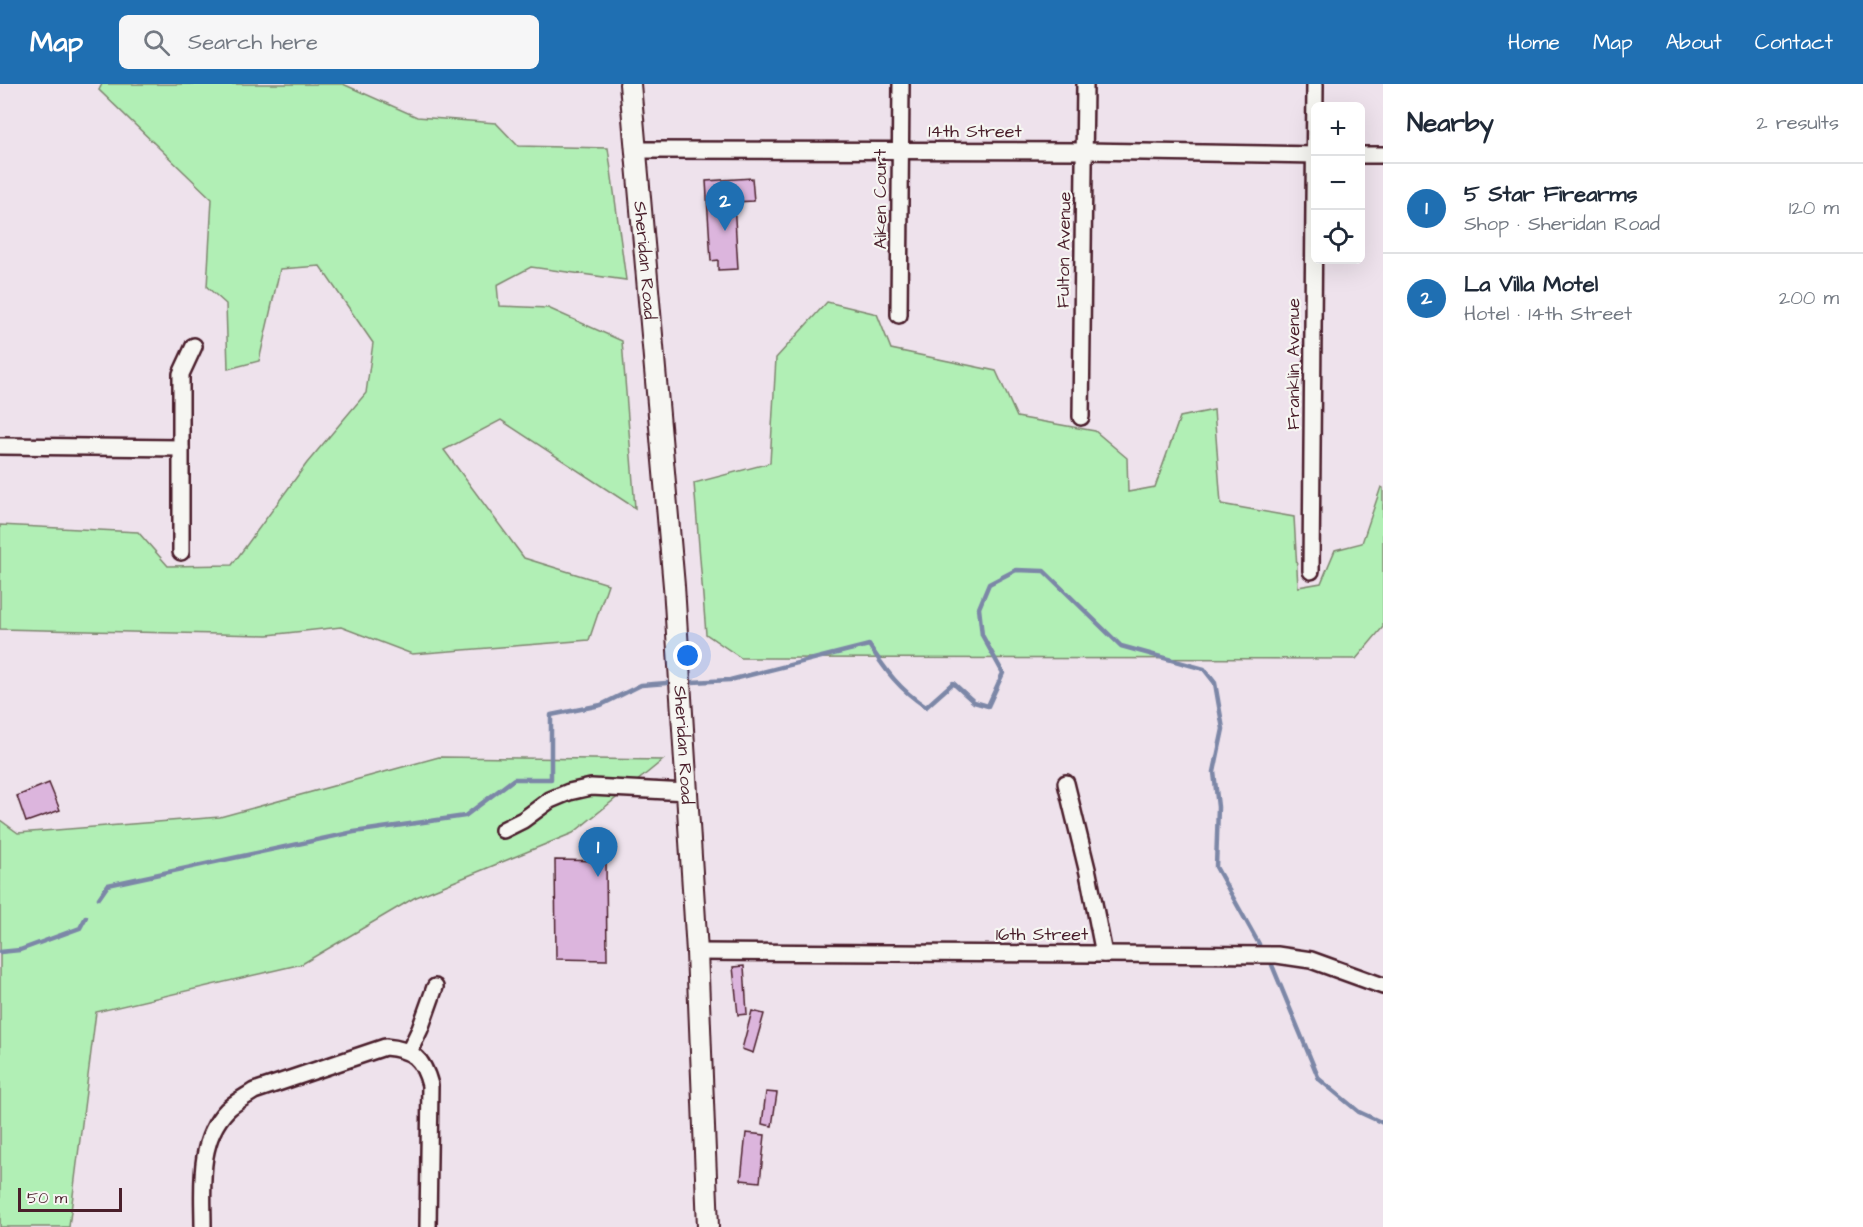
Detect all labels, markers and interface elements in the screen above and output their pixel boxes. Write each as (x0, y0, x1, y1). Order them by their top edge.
search box (119, 15, 539, 69)
text: Map (30, 23, 83, 62)
icon: search (140, 26, 173, 59)
text: Search here (188, 27, 318, 58)
text: Home (1508, 28, 1560, 57)
text: Map (1593, 28, 1633, 57)
text: About (1666, 28, 1722, 57)
text: Contact (1755, 28, 1833, 57)
map controls (1311, 102, 1365, 264)
button: + (1311, 102, 1365, 156)
text: Nearby (1407, 105, 1494, 141)
text: 2 results (1756, 109, 1839, 137)
street label: 14th Street (928, 119, 1022, 144)
street label: Aiken Court (868, 148, 893, 249)
button: − (1311, 156, 1365, 210)
text: 5 Star Firearms (1464, 179, 1638, 210)
pin: 2 (706, 182, 744, 231)
street label: Fulton Avenue (1050, 191, 1078, 308)
text: 1 (1425, 194, 1428, 222)
text: 120 m (1789, 194, 1839, 222)
street label: Sheridan Road (628, 200, 663, 321)
button: locate (1311, 210, 1365, 264)
text: Shop · Sheridan Road (1464, 210, 1660, 238)
text: La Villa Motel (1464, 269, 1598, 300)
text: 2 (1421, 284, 1432, 312)
text: 200 m (1779, 284, 1839, 312)
street label: Franklin Avenue (1281, 298, 1306, 430)
text: Hotel · 14th Street (1464, 300, 1632, 328)
your location (673, 641, 702, 670)
street label: Sheridan Road (668, 685, 700, 805)
pin: 1 (578, 828, 618, 877)
street label: 16th Street (996, 922, 1089, 947)
scale bar (18, 1185, 122, 1212)
text: 50 m (27, 1187, 67, 1209)

